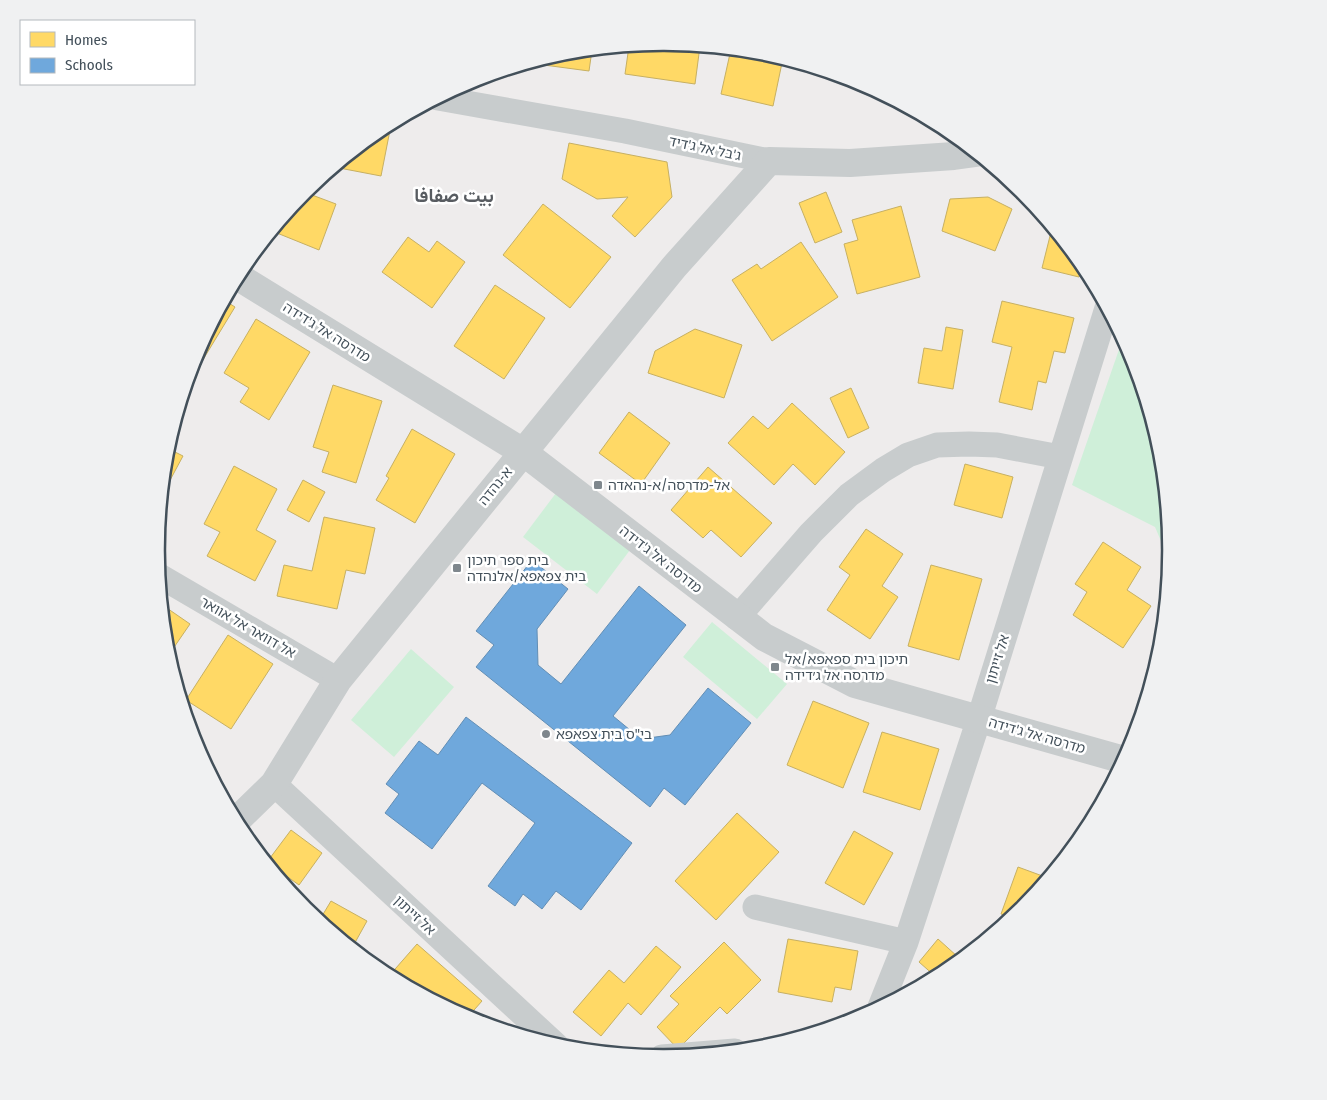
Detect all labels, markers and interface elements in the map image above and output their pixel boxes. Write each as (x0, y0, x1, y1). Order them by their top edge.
legend (20, 20, 195, 85)
text: Homes (65, 31, 107, 49)
text: Schools (65, 56, 113, 74)
street label: ג'בל אל ג'דיד (667, 133, 743, 164)
district label: بيت صفافا (414, 184, 494, 207)
street label: מדרסה אל ג'דידה (280, 299, 374, 366)
street label: א-נהדה (475, 464, 516, 509)
place label: אל-מדרסה/א-נהאדה (608, 477, 730, 494)
marker: אל-מדרסה/א-נהאדה (592, 479, 604, 491)
street label: מדרסה אל ג'דידה (616, 522, 705, 597)
place label: בית ספר תיכון בית צפאפא/אלנהדה (467, 552, 586, 585)
marker: בית ספר תיכון בית צפאפא/אלנהדה (451, 562, 463, 574)
street label: אל דוואר אל אוואר (197, 593, 299, 662)
street label: אל זייתון (982, 632, 1013, 686)
place label: תיכון בית ספאפא/אל מדרסה אל ג׳דידה (785, 651, 908, 684)
marker: תיכון בית ספאפא/אל מדרסה אל ג׳דידה (769, 661, 781, 673)
street label: מדרסה אל ג'דידה (987, 714, 1087, 757)
place label: בי"ס בית צפאפא (556, 726, 652, 743)
marker: בי"ס בית צפאפא (540, 728, 552, 740)
street label: אל זייתון (390, 892, 439, 939)

